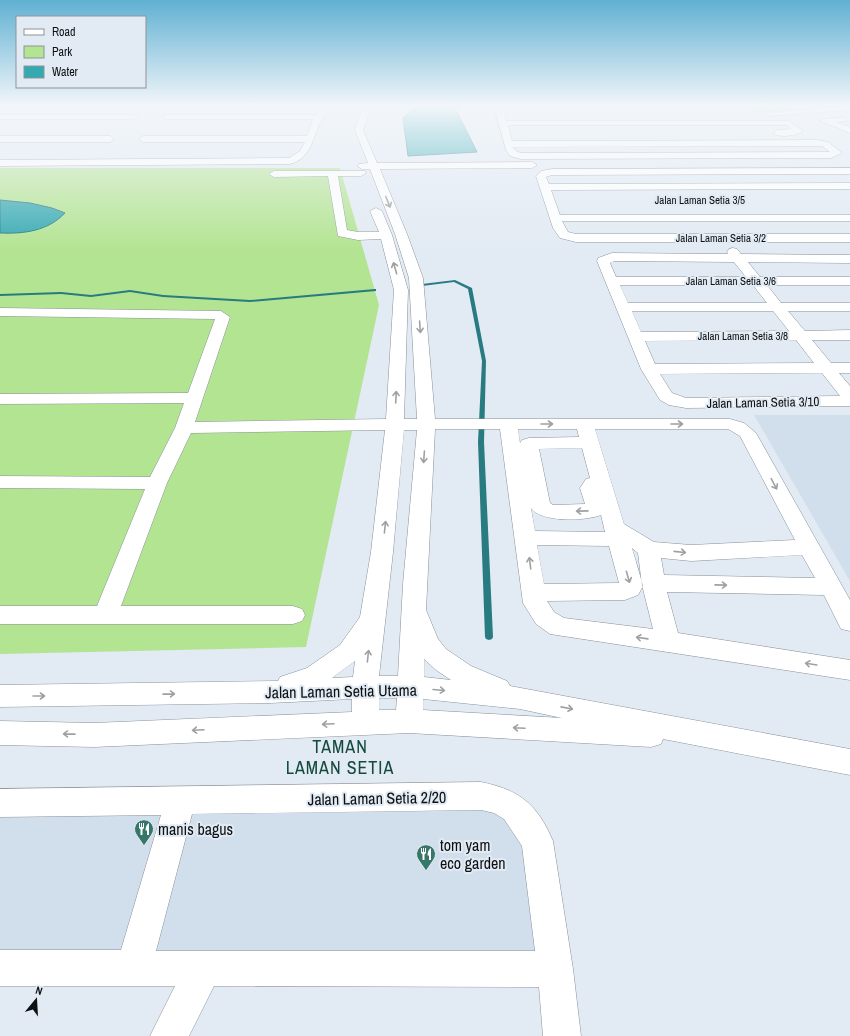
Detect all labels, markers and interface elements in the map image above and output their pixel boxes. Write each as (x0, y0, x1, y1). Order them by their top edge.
legend (16, 16, 146, 88)
text: Road (52, 24, 76, 40)
text: Park (52, 44, 72, 60)
text: Water (52, 64, 79, 80)
street label: Jalan Laman Setia 3/5 (655, 193, 745, 207)
one-way arrow (385, 196, 393, 208)
street label: Jalan Laman Setia 3/2 (676, 231, 766, 245)
one-way arrow (391, 262, 398, 275)
street label: Jalan Laman Setia 3/6 (686, 274, 776, 288)
one-way arrow (416, 320, 423, 333)
street label: Jalan Laman Setia 3/8 (698, 329, 788, 343)
one-way arrow (393, 391, 400, 404)
street label: Jalan Laman Setia 3/10 (707, 393, 820, 412)
one-way arrow (540, 420, 553, 428)
one-way arrow (670, 420, 683, 428)
one-way arrow (420, 450, 427, 463)
one-way arrow (771, 478, 779, 490)
one-way arrow (576, 507, 589, 515)
one-way arrow (381, 521, 388, 534)
one-way arrow (673, 548, 686, 556)
one-way arrow (526, 557, 533, 570)
one-way arrow (625, 570, 632, 583)
one-way arrow (714, 581, 727, 588)
one-way arrow (636, 634, 649, 642)
one-way arrow (364, 650, 372, 663)
one-way arrow (805, 660, 818, 668)
street label: Jalan Laman Setia Utama (265, 679, 418, 703)
one-way arrow (432, 687, 445, 694)
one-way arrow (162, 691, 175, 698)
one-way arrow (32, 692, 45, 700)
one-way arrow (561, 704, 574, 712)
one-way arrow (322, 720, 335, 728)
one-way arrow (513, 724, 526, 731)
one-way arrow (192, 726, 205, 734)
one-way arrow (63, 731, 76, 738)
district label: TAMAN LAMAN SETIA (286, 734, 394, 780)
street label: Jalan Laman Setia 2/20 (308, 786, 446, 810)
restaurant icon: manis bagus (133, 818, 155, 846)
place label: manis bagus (158, 818, 233, 840)
place label: tom yam eco garden (440, 834, 506, 874)
restaurant icon: tom yam eco garden (415, 843, 437, 871)
north arrow (16, 980, 56, 1020)
text: N (34, 983, 44, 998)

